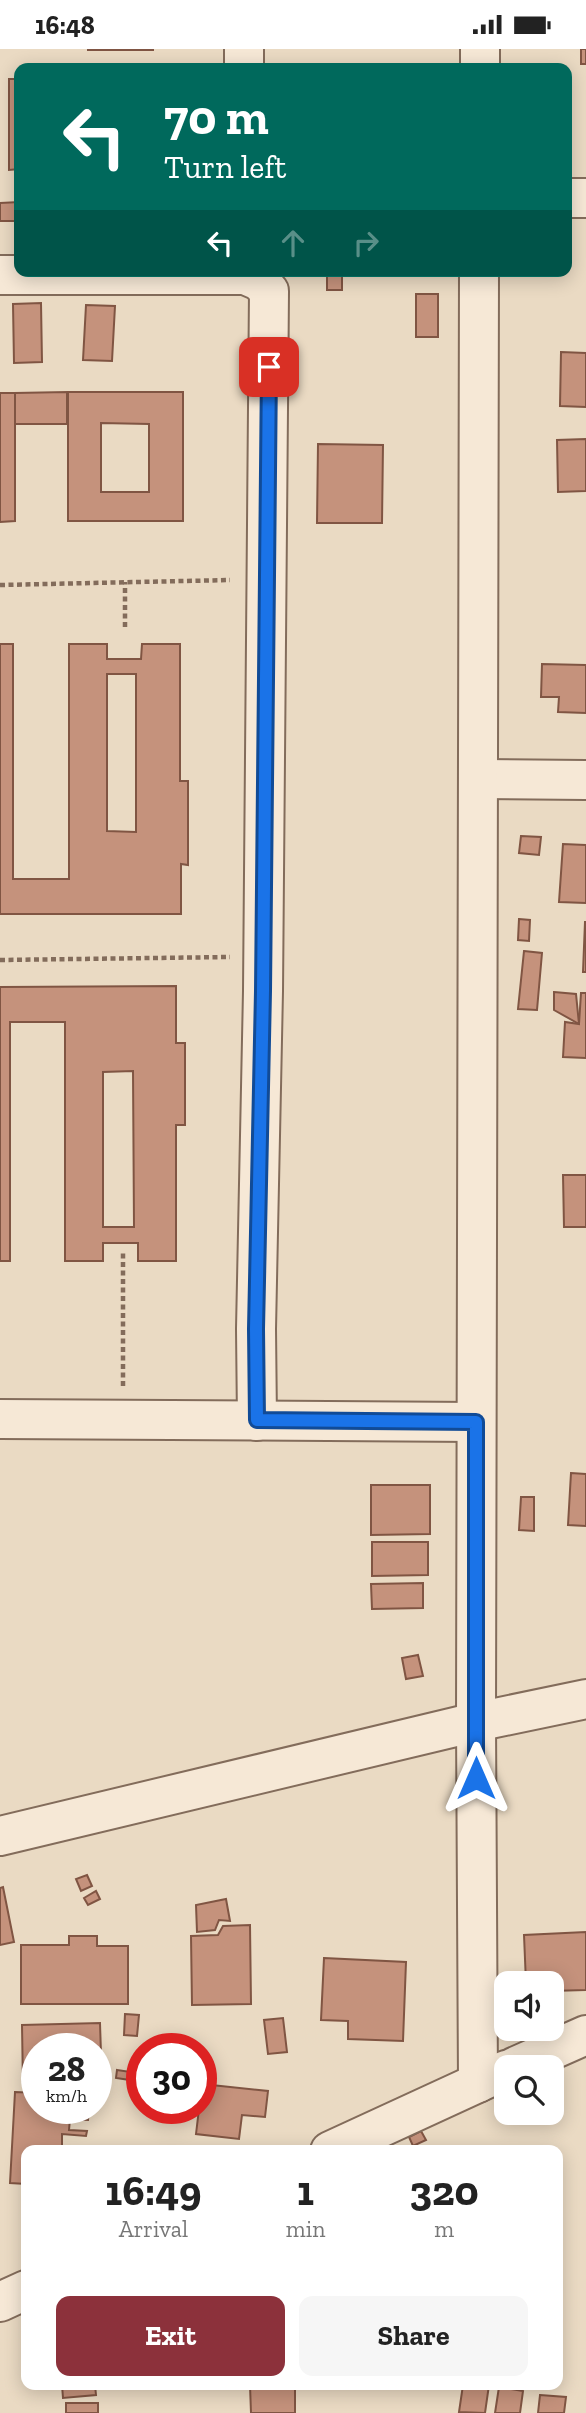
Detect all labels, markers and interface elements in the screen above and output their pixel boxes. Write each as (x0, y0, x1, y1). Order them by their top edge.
text: 16:48 (35, 9, 95, 41)
text: 70 m (164, 88, 269, 147)
icon: left (49, 91, 140, 182)
text: Turn left (164, 148, 286, 186)
icon: left (201, 224, 239, 262)
icon: ahead (274, 224, 312, 262)
icon: right (347, 224, 385, 262)
pin (239, 337, 299, 397)
icon: arrive (250, 348, 288, 386)
position arrow (439, 1741, 513, 1815)
map controls (494, 1971, 564, 2125)
button: sound (494, 1971, 564, 2041)
speed limit sign: 30 (126, 2033, 217, 2124)
text: 28 (48, 2048, 85, 2090)
button: search (494, 2055, 564, 2125)
text: km/h (46, 2085, 87, 2107)
text: 16:49 (105, 2165, 202, 2216)
text: 1 (297, 2165, 314, 2216)
text: 320 (410, 2165, 479, 2216)
text: Arrival (119, 2215, 188, 2243)
text: min (286, 2215, 325, 2243)
text: m (434, 2215, 454, 2243)
button: Exit (56, 2296, 285, 2376)
button: Share (299, 2296, 528, 2376)

